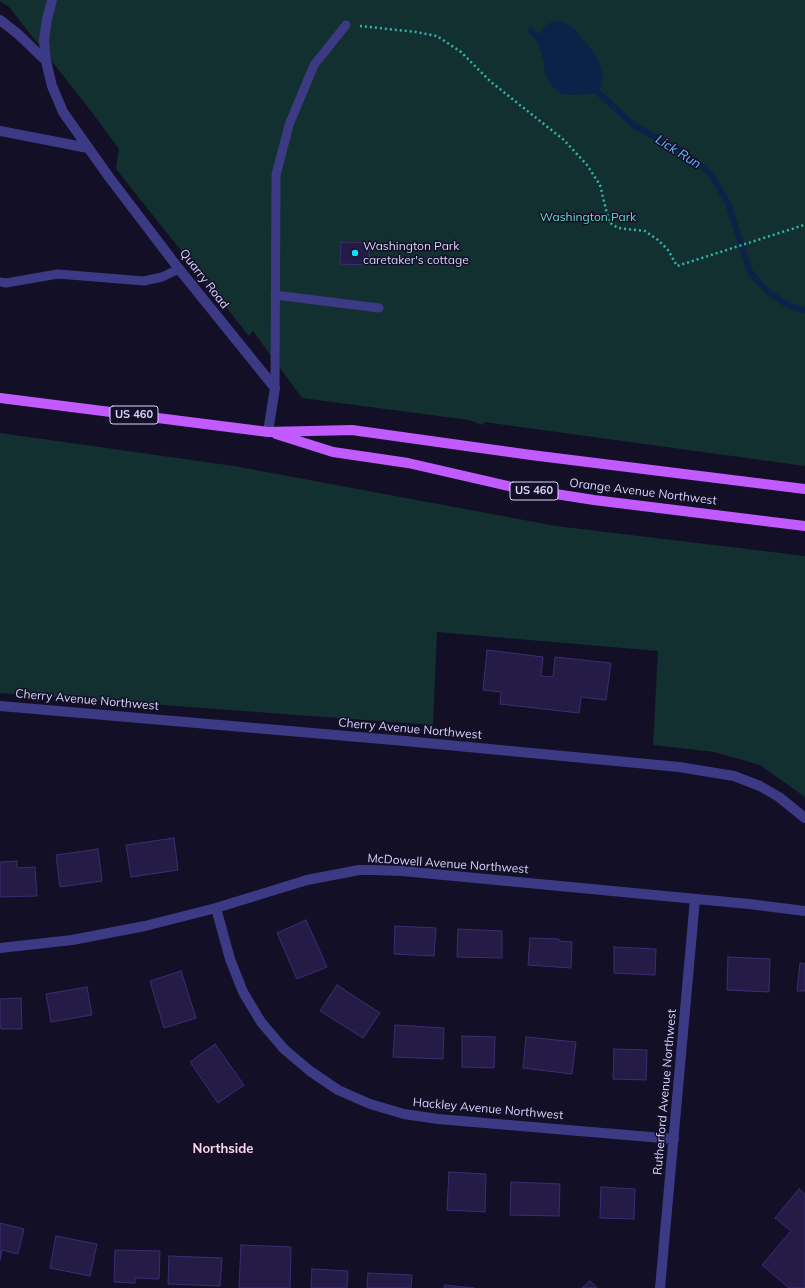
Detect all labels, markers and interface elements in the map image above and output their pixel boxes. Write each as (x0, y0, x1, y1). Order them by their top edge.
water label: Lick Run (652, 132, 704, 172)
park label: Washington Park (540, 210, 636, 224)
place label: Washington Park caretaker's cottage (363, 239, 469, 267)
street label: Quarry Road (176, 246, 232, 312)
marker: Washington Park caretaker's cottage (350, 248, 360, 258)
road number: US 460 (110, 406, 158, 424)
street label: Orange Avenue Northwest (569, 476, 717, 508)
road number: US 460 (510, 482, 558, 500)
street label: Cherry Avenue Northwest (15, 687, 159, 713)
street label: Cherry Avenue Northwest (338, 716, 482, 742)
street label: McDowell Avenue Northwest (367, 851, 529, 877)
street label: Rutherford Avenue Northwest (651, 1008, 679, 1176)
street label: Hackley Avenue Northwest (412, 1095, 564, 1123)
district label: Northside (193, 1141, 253, 1157)

